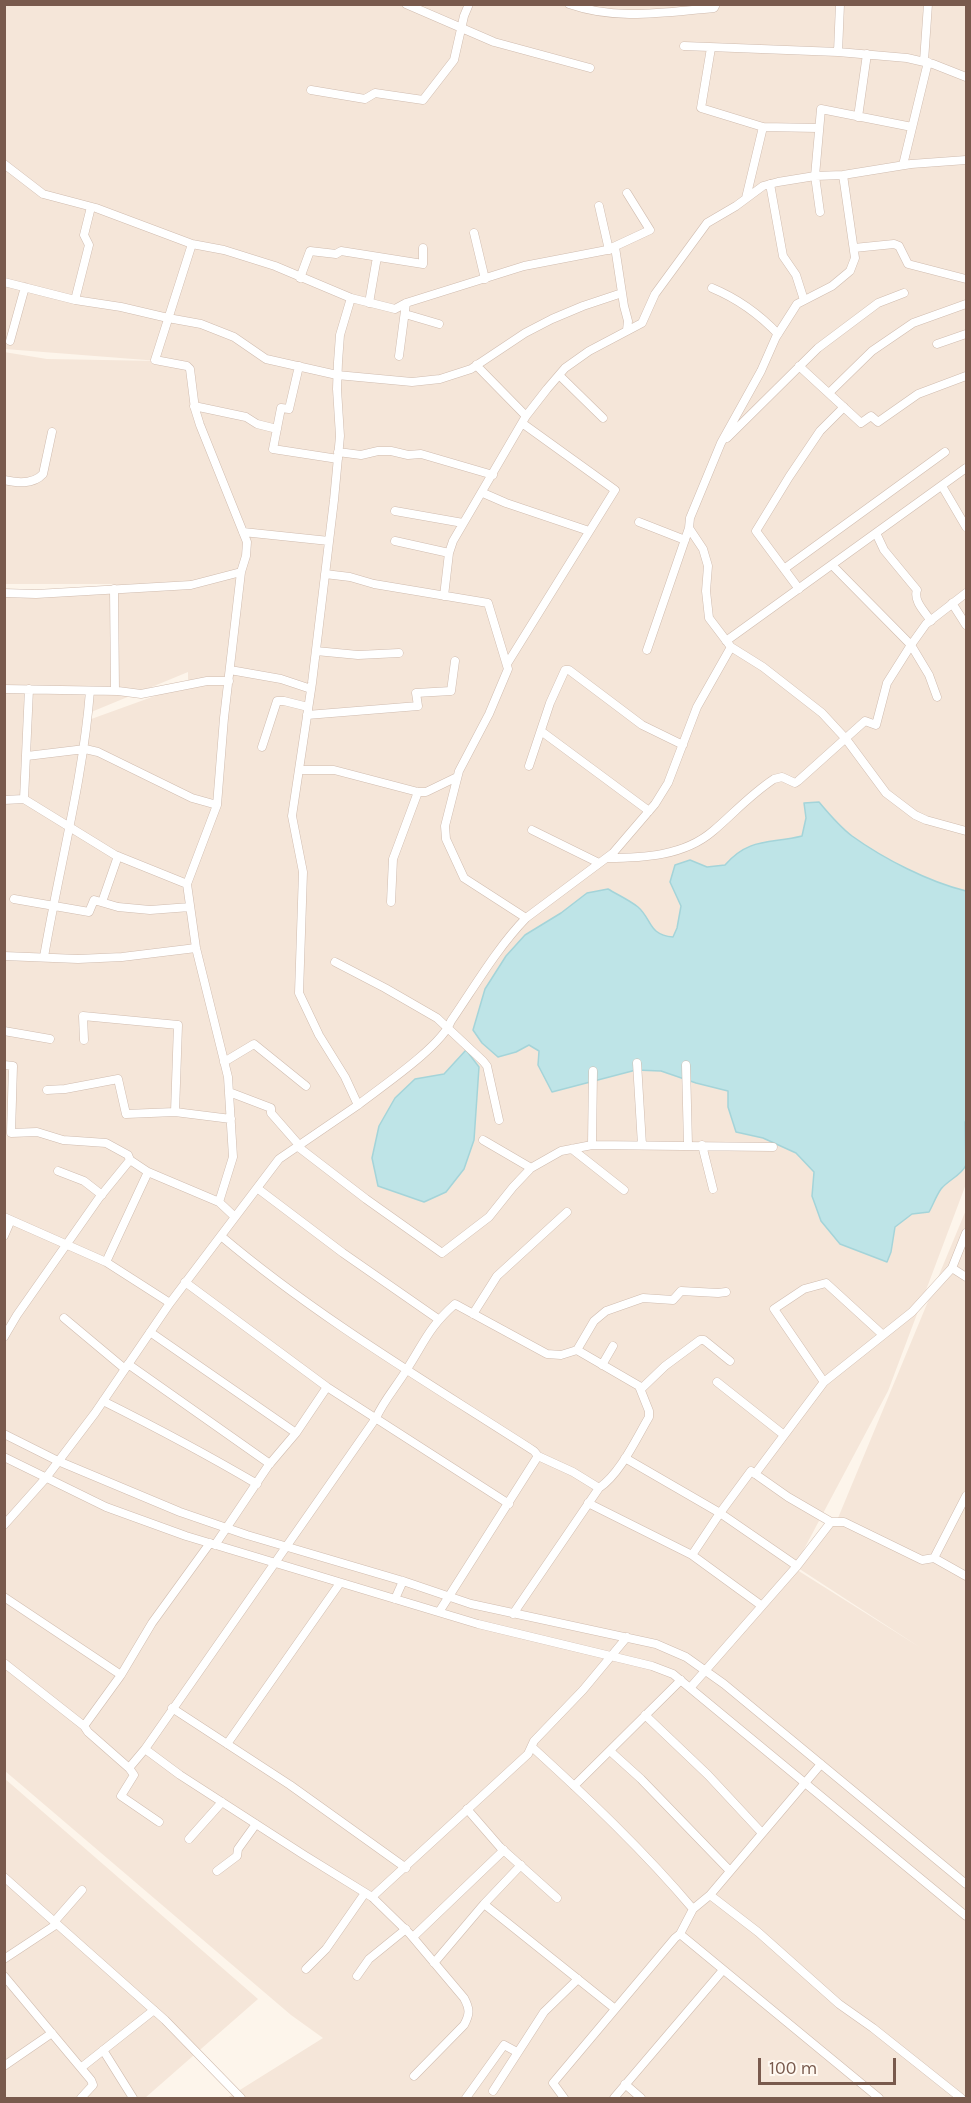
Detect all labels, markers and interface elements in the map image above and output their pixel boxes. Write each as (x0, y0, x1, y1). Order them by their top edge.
scale bar (761, 2046, 899, 2084)
text: 100 m (769, 2057, 817, 2079)

